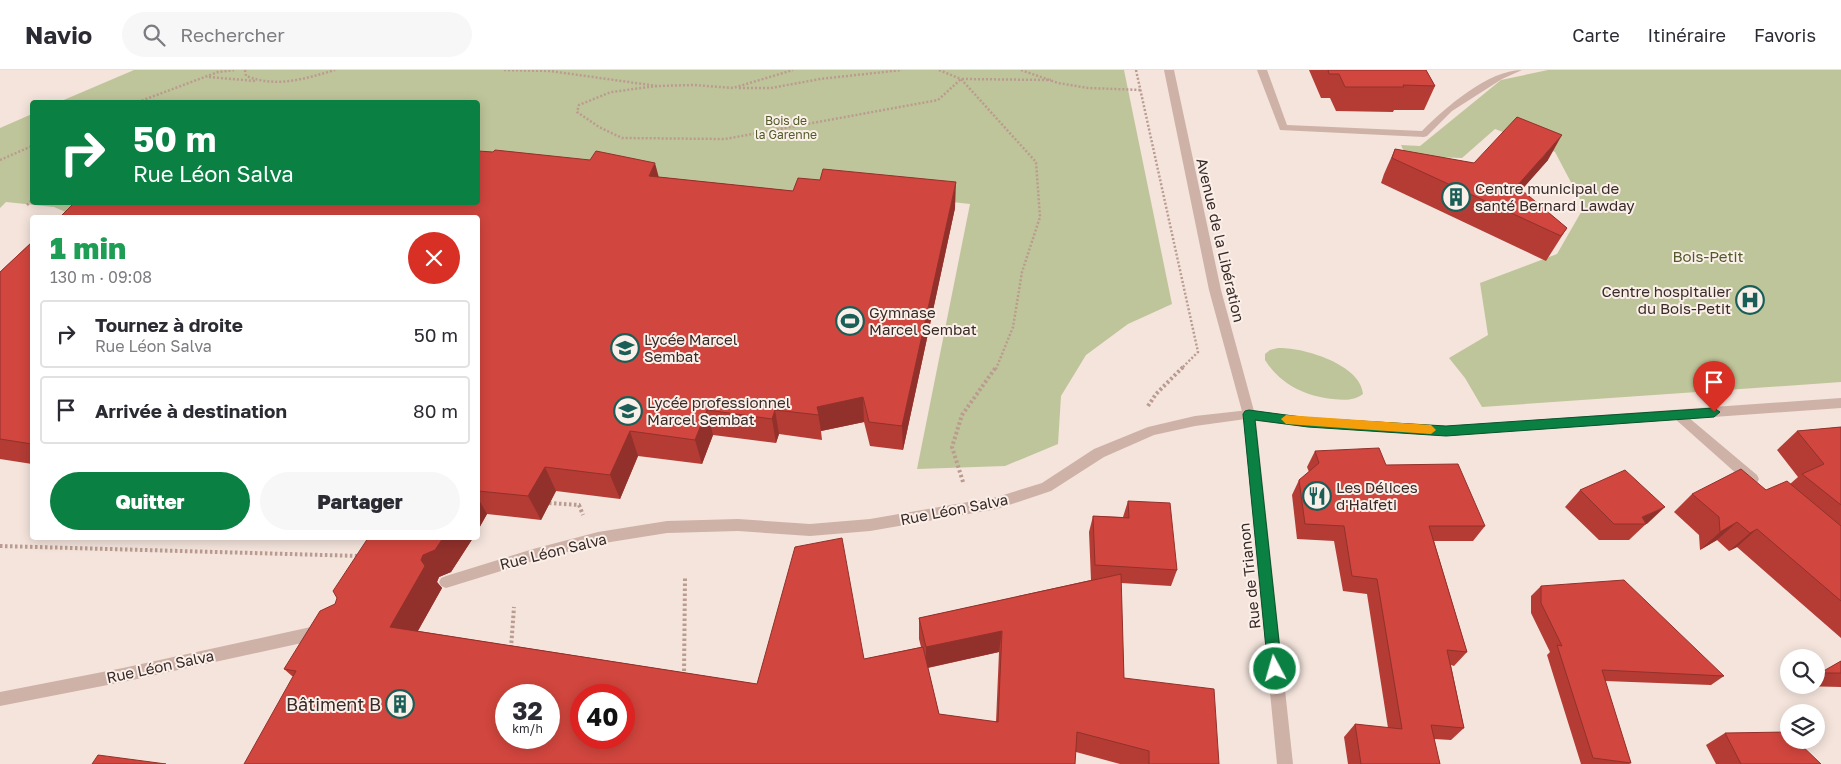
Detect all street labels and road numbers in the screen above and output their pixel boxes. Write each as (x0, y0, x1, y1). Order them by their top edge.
street label: Avenue de la Libération (1193, 156, 1249, 324)
street label: Rue Léon Salva (899, 490, 1009, 528)
street label: Rue de Trianon (1234, 522, 1264, 630)
street label: Rue Léon Salva (498, 529, 608, 573)
street label: Rue Léon Salva (105, 646, 215, 686)

